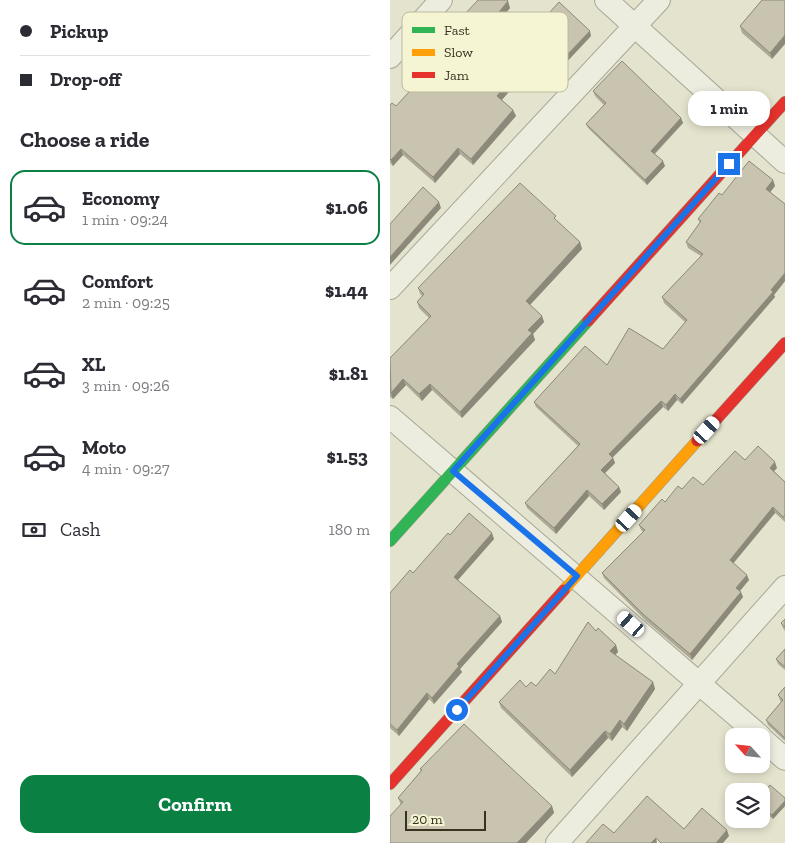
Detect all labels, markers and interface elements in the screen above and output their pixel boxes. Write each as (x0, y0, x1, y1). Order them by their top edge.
legend (402, 12, 568, 92)
text: Pickup (50, 20, 108, 43)
text: Fast (444, 22, 471, 39)
text: Slow (444, 44, 473, 61)
text: Jam (444, 67, 469, 84)
text: Drop-off (50, 68, 121, 91)
callout: 1 min (688, 91, 770, 126)
text: 1 min (710, 99, 748, 118)
text: Choose a ride (20, 126, 150, 153)
route end (718, 153, 740, 175)
icon: car (22, 185, 67, 230)
text: Economy (82, 187, 160, 210)
text: $1.06 (326, 196, 368, 219)
text: 1 min · 09:24 (82, 210, 168, 229)
icon: car (22, 268, 67, 313)
text: Comfort (82, 270, 153, 293)
text: $1.44 (325, 279, 368, 302)
text: 2 min · 09:25 (82, 293, 170, 312)
icon: car (22, 351, 67, 396)
text: XL (82, 353, 105, 376)
text: $1.81 (329, 362, 368, 385)
text: 3 min · 09:26 (82, 376, 170, 395)
car (691, 414, 722, 446)
icon: car (22, 434, 67, 479)
text: Moto (82, 436, 126, 459)
text: $1.53 (327, 445, 368, 468)
text: 4 min · 09:27 (82, 459, 170, 478)
car (613, 502, 644, 534)
icon: cash (20, 516, 48, 544)
text: Cash (60, 518, 100, 541)
text: 180 m (329, 520, 370, 539)
car (614, 608, 647, 640)
route start (446, 699, 468, 721)
north arrow (725, 728, 770, 772)
map controls (725, 728, 770, 828)
button: Confirm (20, 775, 370, 833)
button: layers (725, 783, 770, 828)
scale bar (405, 808, 486, 831)
text: 20 m (412, 811, 443, 828)

